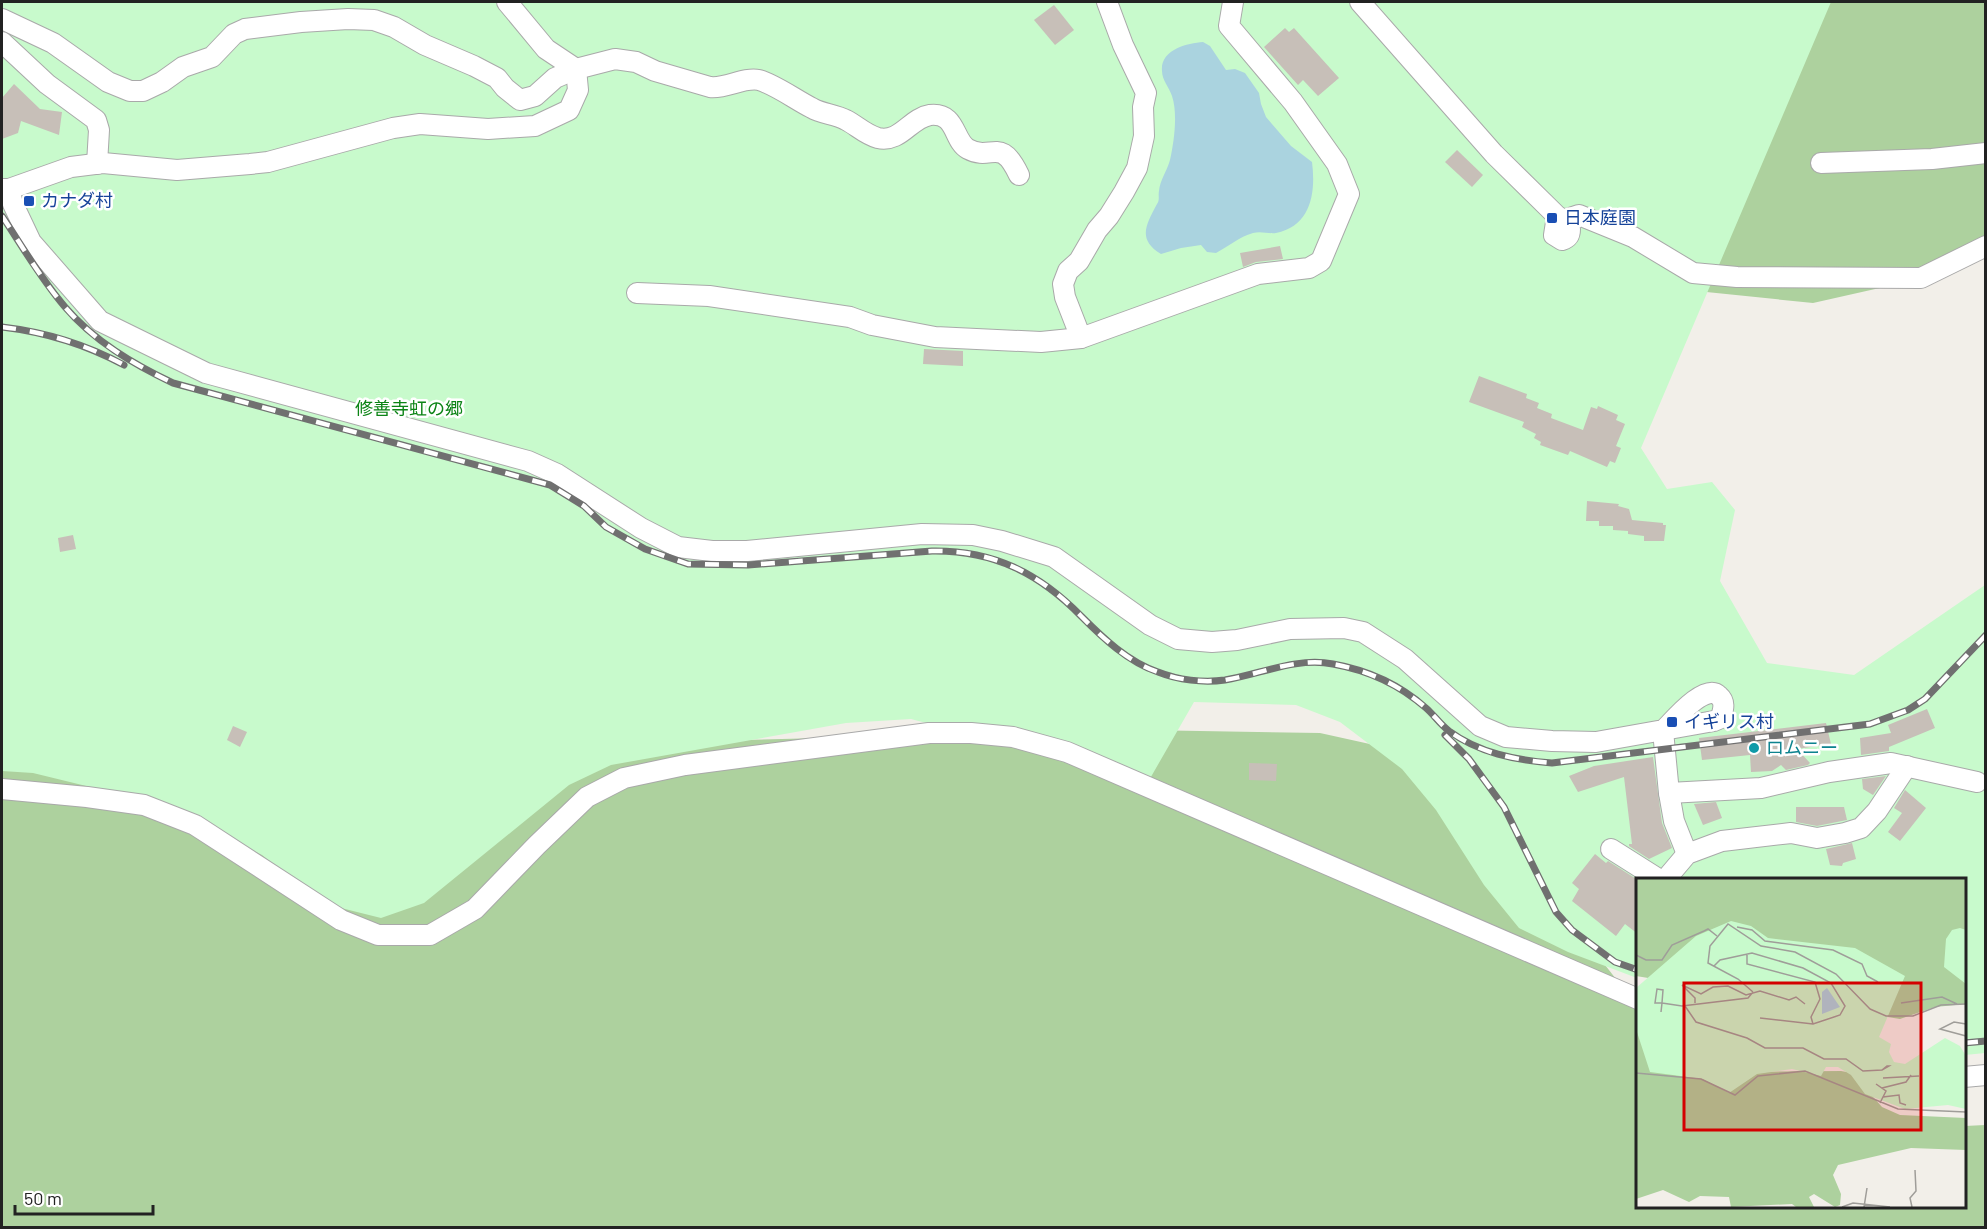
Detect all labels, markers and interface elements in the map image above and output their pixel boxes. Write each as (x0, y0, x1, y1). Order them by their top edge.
place label: カナダ村 (41, 189, 113, 211)
marker: カナダ村 (22, 194, 36, 208)
place label: 日本庭園 (1564, 206, 1636, 228)
marker: 日本庭園 (1545, 211, 1559, 225)
park label: 修善寺虹の郷 (355, 397, 463, 419)
place label: イギリス村 (1684, 710, 1774, 732)
marker: イギリス村 (1665, 715, 1679, 729)
place label: ロムニー (1766, 736, 1838, 758)
marker: ロムニー (1747, 741, 1761, 755)
inset map (1636, 878, 1966, 1208)
scale bar (15, 1178, 153, 1216)
text: 50 m (24, 1187, 62, 1209)

